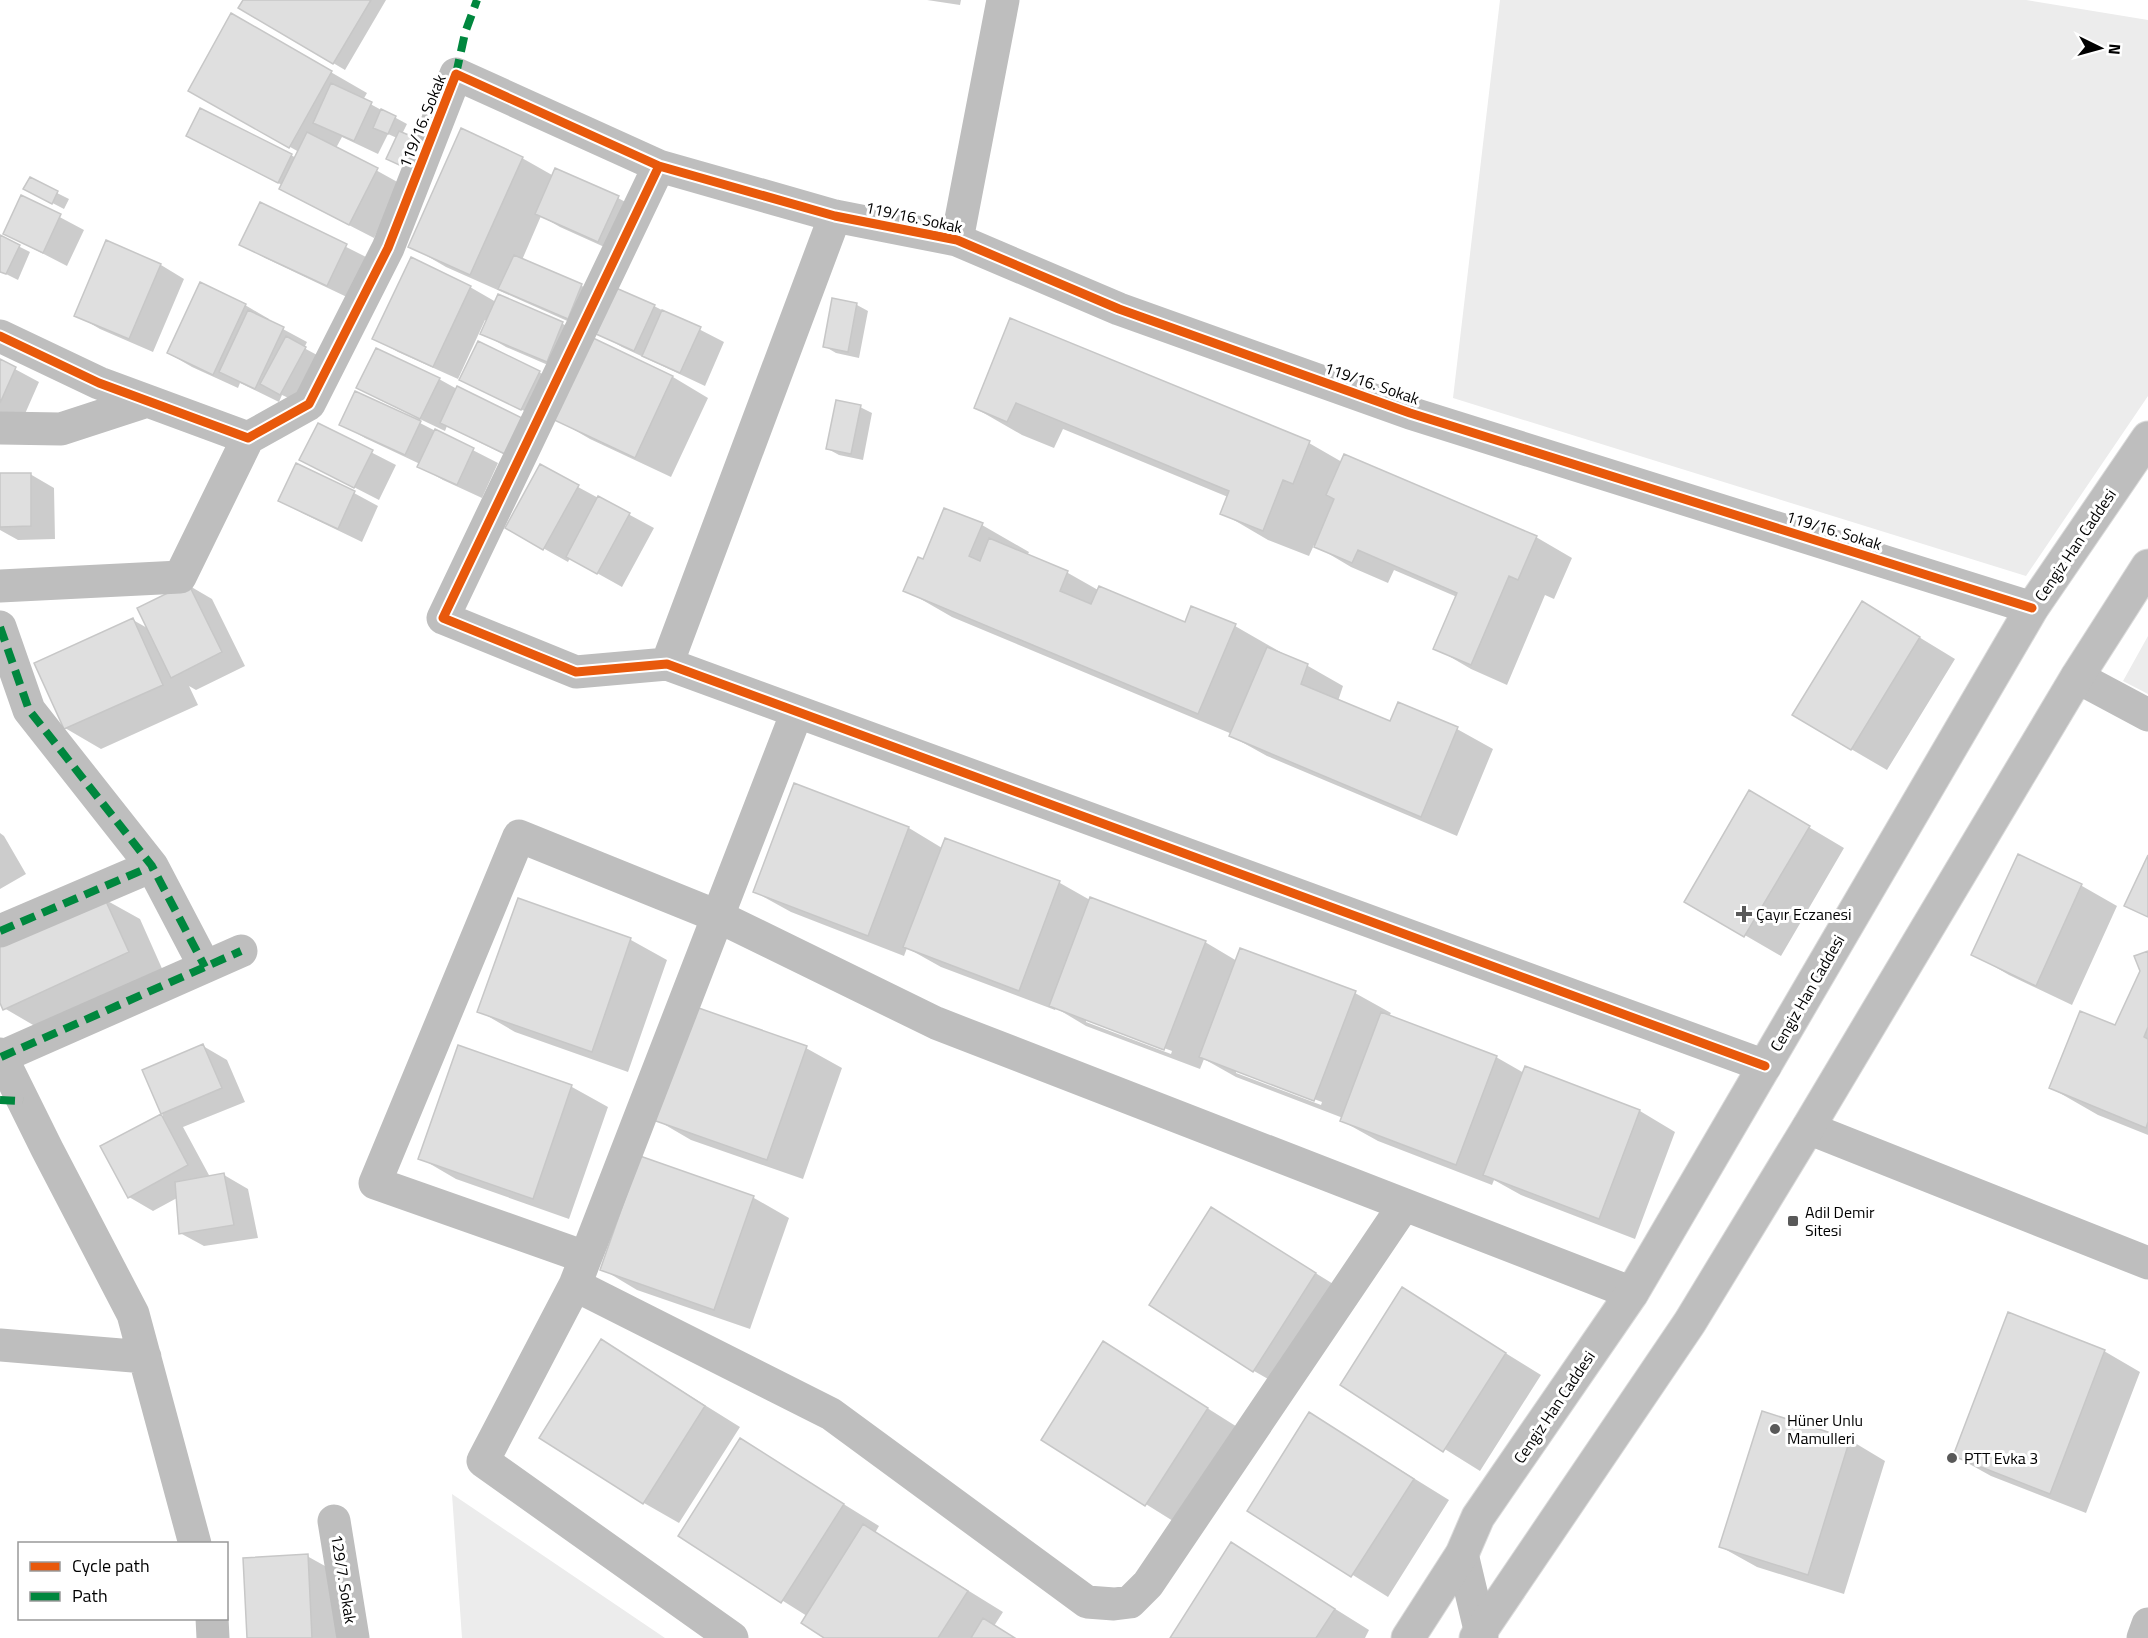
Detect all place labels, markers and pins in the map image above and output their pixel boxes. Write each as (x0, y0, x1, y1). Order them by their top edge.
place label: Çayır Eczanesi (1756, 902, 1852, 926)
marker: Çayır Eczanesi (1737, 907, 1751, 921)
place label: Adil Demir Sitesi (1805, 1200, 1875, 1242)
marker: Adil Demir Sitesi (1786, 1214, 1800, 1228)
place label: Hüner Unlu Mamulleri (1787, 1408, 1863, 1450)
marker: Hüner Unlu Mamulleri (1768, 1422, 1782, 1436)
place label: PTT Evka 3 (1964, 1446, 2038, 1470)
marker: PTT Evka 3 (1945, 1451, 1959, 1465)

